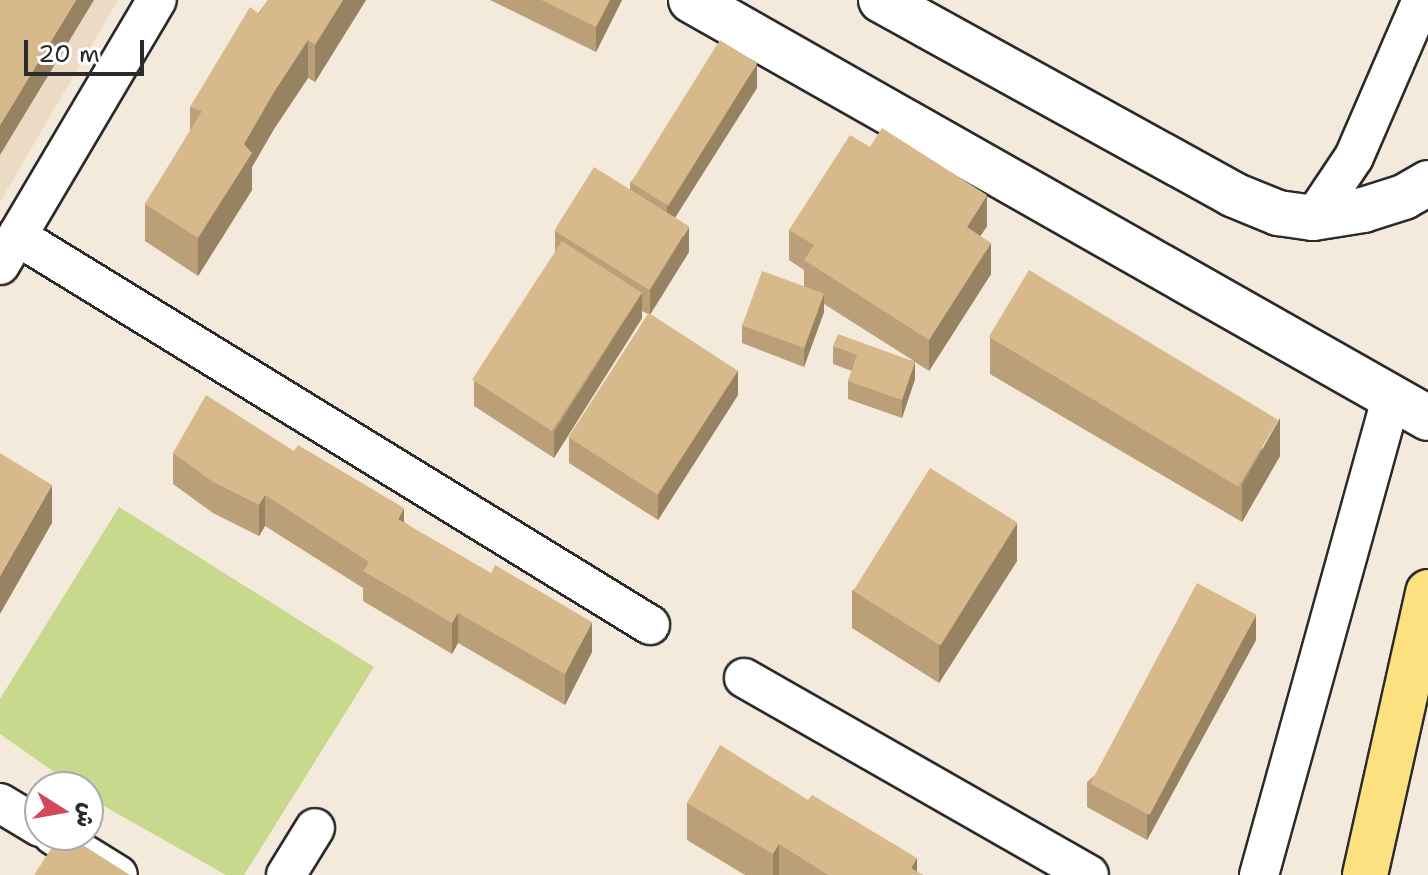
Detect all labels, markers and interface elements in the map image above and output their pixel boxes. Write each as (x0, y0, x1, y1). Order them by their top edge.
scale bar (28, 24, 148, 74)
text: 20 m (38, 38, 100, 70)
north arrow (24, 771, 104, 851)
text: ش (70, 801, 103, 830)

